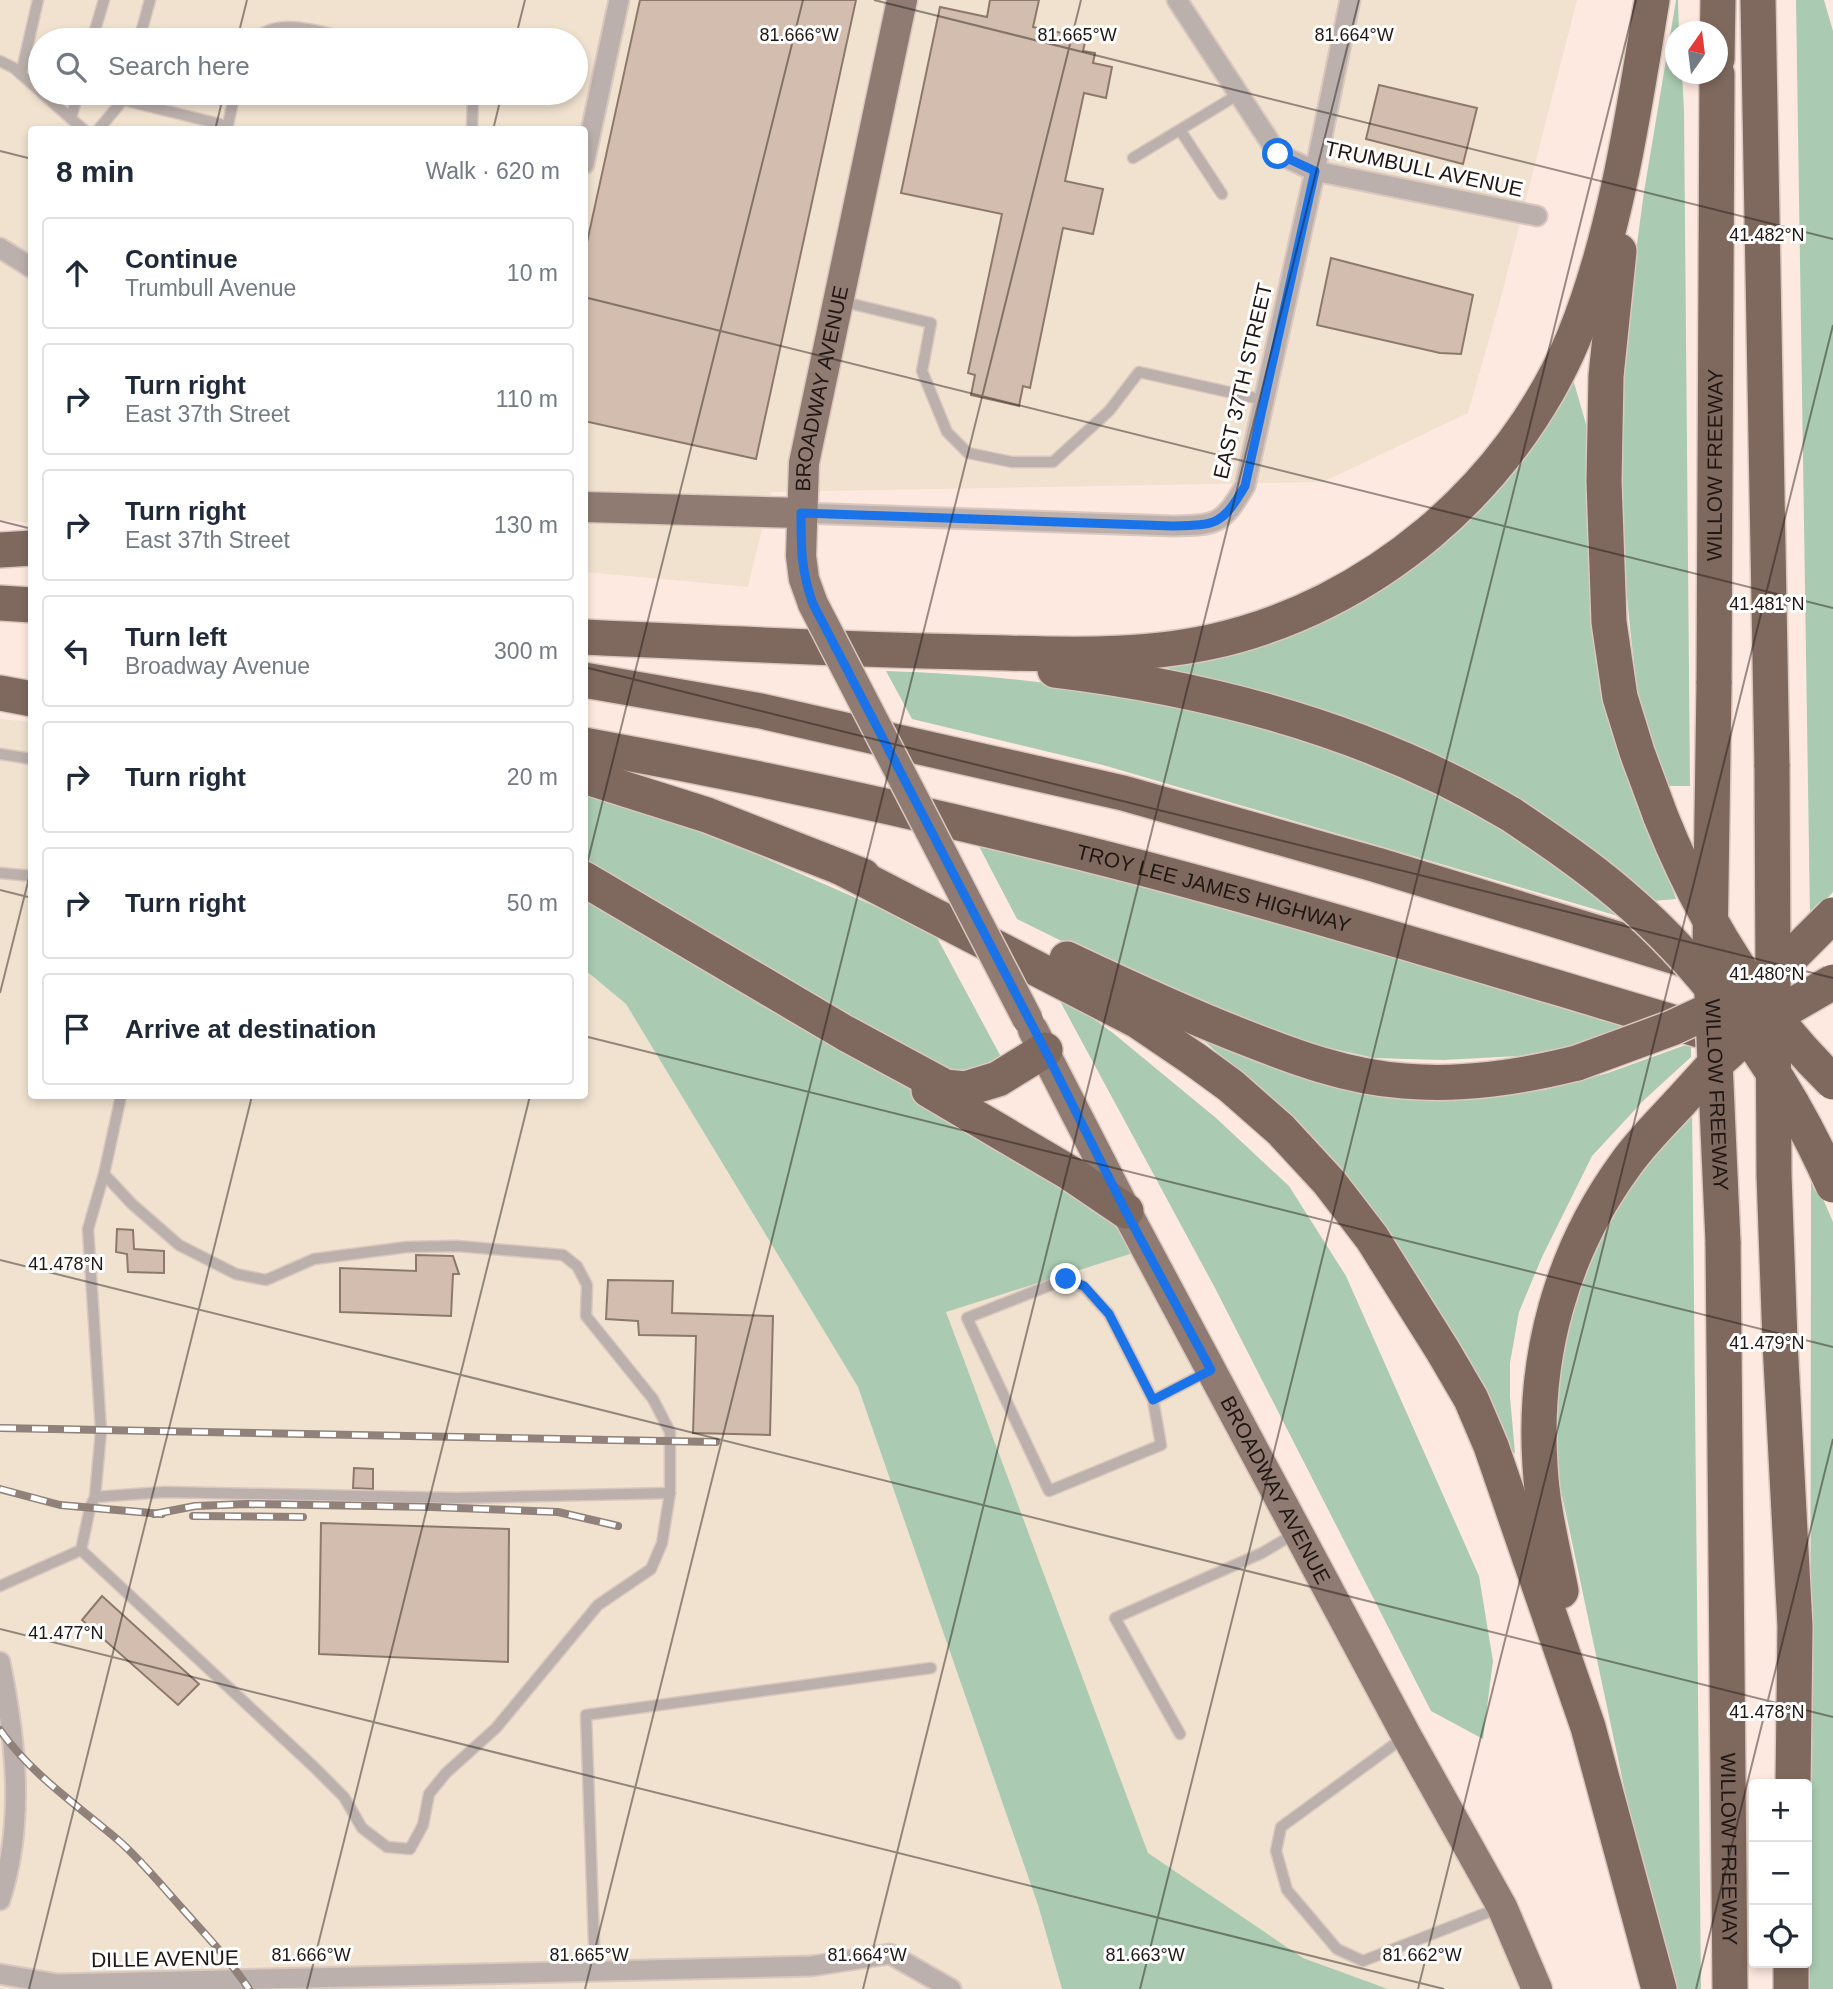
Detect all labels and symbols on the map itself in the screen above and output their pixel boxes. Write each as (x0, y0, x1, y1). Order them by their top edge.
north arrow (1665, 21, 1728, 84)
text: 81.666°W (759, 25, 839, 45)
text: 81.665°W (1037, 25, 1117, 45)
text: 81.664°W (1314, 25, 1394, 45)
street label: TRUMBULL AVENUE (1323, 136, 1525, 201)
route start (1262, 138, 1293, 169)
text: 41.482°N (1729, 225, 1805, 245)
street label: EAST 37TH STREET (1209, 281, 1276, 481)
street label: BROADWAY AVENUE (791, 284, 852, 492)
street label: WILLOW FREEWAY (1703, 369, 1727, 561)
text: 41.481°N (1729, 594, 1805, 614)
street label: TROY LEE JAMES HIGHWAY (1074, 840, 1354, 937)
text: 41.480°N (1729, 964, 1805, 984)
street label: WILLOW FREEWAY (1701, 998, 1733, 1192)
text: 41.478°N (28, 1254, 104, 1274)
route end (1050, 1263, 1081, 1294)
text: 41.479°N (1729, 1333, 1805, 1353)
street label: BROADWAY AVENUE (1216, 1392, 1335, 1588)
text: 41.477°N (28, 1623, 104, 1643)
text: 41.478°N (1729, 1702, 1805, 1722)
street label: WILLOW FREEWAY (1717, 1753, 1742, 1945)
text: 81.666°W (271, 1945, 351, 1965)
text: 81.665°W (549, 1945, 629, 1965)
text: 81.664°W (827, 1945, 907, 1965)
text: 81.663°W (1105, 1945, 1185, 1965)
text: 81.662°W (1382, 1945, 1462, 1965)
street label: DILLE AVENUE (91, 1946, 239, 1971)

